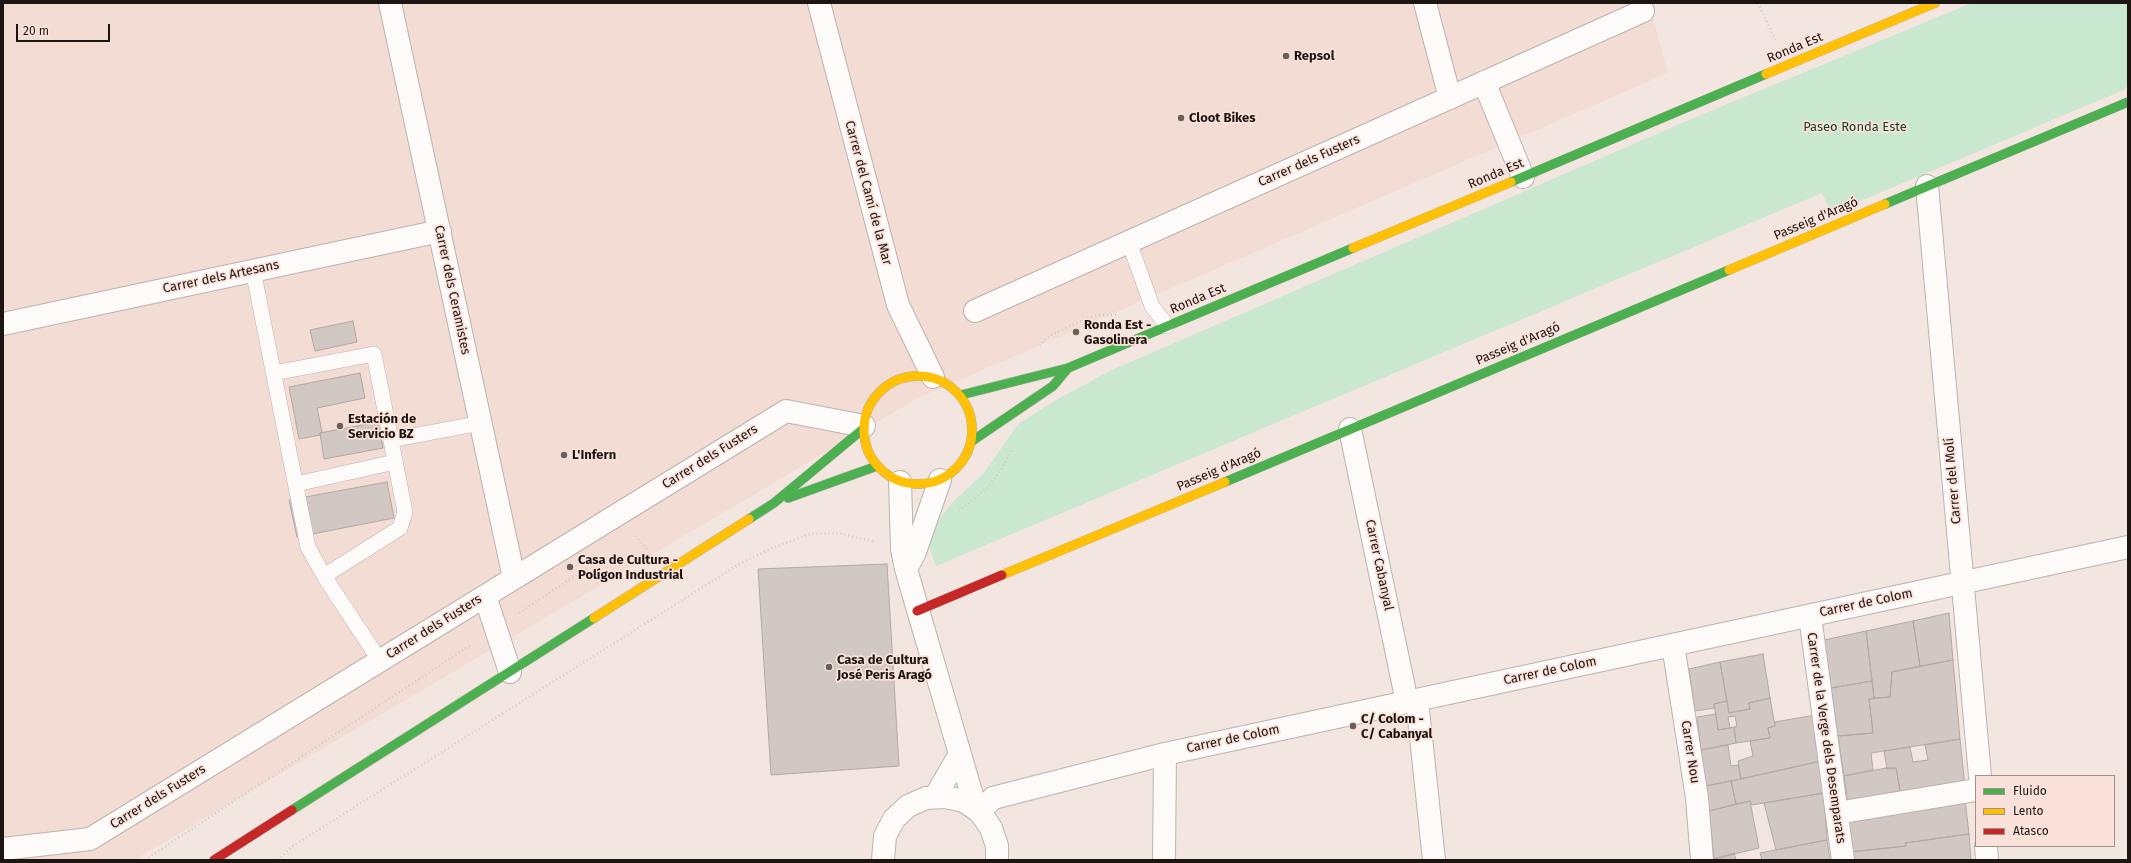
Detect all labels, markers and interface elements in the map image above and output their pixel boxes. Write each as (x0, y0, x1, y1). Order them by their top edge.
scale bar (18, 16, 112, 42)
text: 20 m (23, 24, 49, 38)
street label: Ronda Est (1765, 29, 1825, 67)
place label: Repsol (1294, 48, 1334, 64)
marker: Repsol (1281, 51, 1291, 61)
place label: Cloot Bikes (1189, 110, 1256, 126)
marker: Cloot Bikes (1176, 113, 1186, 123)
street label: Carrer del Camí de la Mar (841, 119, 895, 267)
park label: Paseo Ronda Este (1803, 119, 1907, 135)
street label: Carrer dels Fusters (1256, 132, 1362, 190)
street label: Ronda Est (1466, 155, 1526, 193)
street label: Passeig d'Aragó (1771, 194, 1861, 244)
street label: Carrer dels Ceramistes (431, 224, 473, 356)
street label: Carrer dels Artesans (161, 257, 281, 297)
street label: Ronda Est (1168, 280, 1228, 318)
place label: Ronda Est - Gasolinera (1084, 317, 1151, 348)
street label: Passeig d'Aragó (1473, 319, 1563, 369)
marker: Ronda Est - Gasolinera (1071, 327, 1081, 337)
place label: Estación de Servicio BZ (348, 411, 416, 442)
marker: Estación de Servicio BZ (335, 421, 345, 431)
street label: Carrer dels Fusters (659, 421, 761, 493)
street label: Carrer del Molí (1941, 437, 1965, 525)
street label: Passeig d'Aragó (1174, 445, 1264, 495)
place label: L'Infern (572, 447, 616, 463)
marker: L'Infern (559, 450, 569, 460)
street label: Carrer Cabanyal (1362, 518, 1396, 612)
place label: Casa de Cultura - Polígon Industrial (578, 552, 683, 583)
marker: Casa de Cultura - Polígon Industrial (565, 562, 575, 572)
street label: Carrer de Colom (1818, 586, 1914, 620)
street label: Carrer dels Fusters (383, 591, 485, 663)
street label: Carrer de la Verge dels Desemparats (1803, 632, 1849, 844)
place label: Casa de Cultura José Peris Aragó (837, 652, 932, 683)
street label: Carrer de Colom (1502, 654, 1598, 688)
marker: Casa de Cultura José Peris Aragó (824, 662, 834, 672)
place label: C/ Colom - C/ Cabanyal (1361, 711, 1432, 742)
street label: Carrer Nou (1677, 719, 1703, 785)
marker: C/ Colom - C/ Cabanyal (1348, 721, 1358, 731)
street label: Carrer de Colom (1185, 722, 1281, 756)
street label: Carrer dels Fusters (107, 761, 209, 833)
legend (1975, 775, 2115, 847)
text: Fluido (2013, 784, 2047, 798)
text: Lento (2013, 804, 2043, 818)
text: Atasco (2013, 824, 2049, 838)

